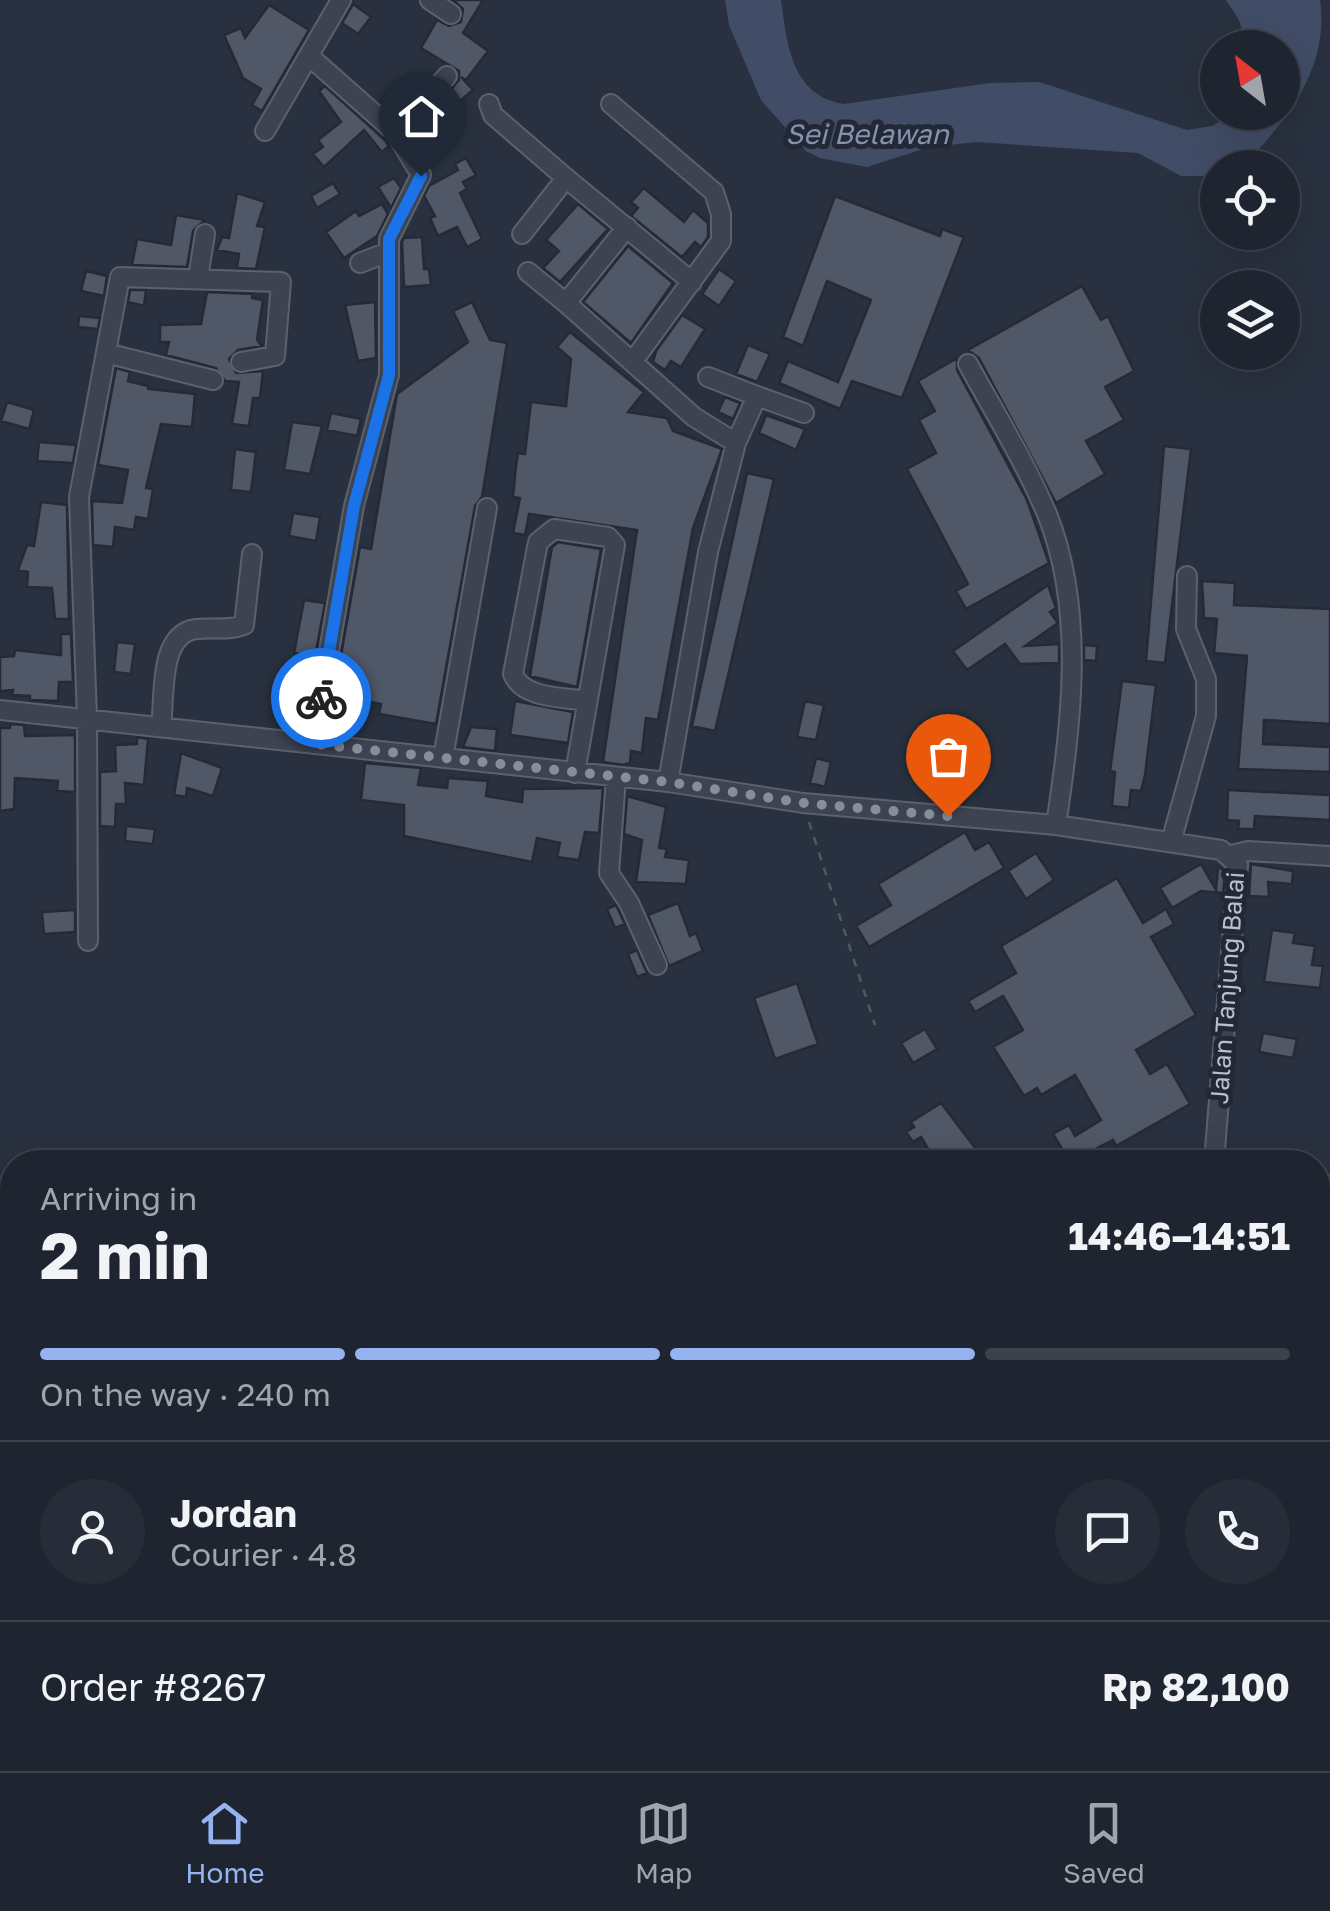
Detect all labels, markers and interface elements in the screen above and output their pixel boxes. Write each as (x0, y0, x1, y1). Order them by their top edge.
north arrow (1200, 30, 1300, 130)
map controls (1200, 30, 1300, 370)
pin (379, 74, 464, 177)
icon: home (394, 89, 449, 144)
water label: Sei Belawan (785, 117, 950, 150)
button: locate (1200, 150, 1300, 250)
button: layers (1200, 270, 1300, 370)
courier (271, 648, 371, 748)
icon: bike (294, 671, 349, 726)
pin (906, 714, 991, 817)
icon: bag (921, 729, 976, 784)
street label: Jalan Tanjung Balai (1203, 871, 1250, 1105)
text: Arriving in (40, 1179, 197, 1217)
text: 14:46–14:51 (1068, 1213, 1290, 1258)
text: 2 min (40, 1215, 210, 1293)
text: On the way · 240 m (40, 1375, 331, 1413)
button: person (40, 1479, 145, 1584)
button: chat (1055, 1479, 1160, 1584)
button: phone (1185, 1479, 1290, 1584)
text: Jordan (170, 1490, 297, 1535)
text: Courier · 4.8 (170, 1535, 357, 1573)
text: Order #8267 (40, 1664, 266, 1709)
text: Rp 82,100 (1102, 1664, 1290, 1709)
tab: Home (185, 1796, 264, 1889)
tab: Map (635, 1796, 692, 1889)
tab: Saved (1063, 1796, 1145, 1889)

